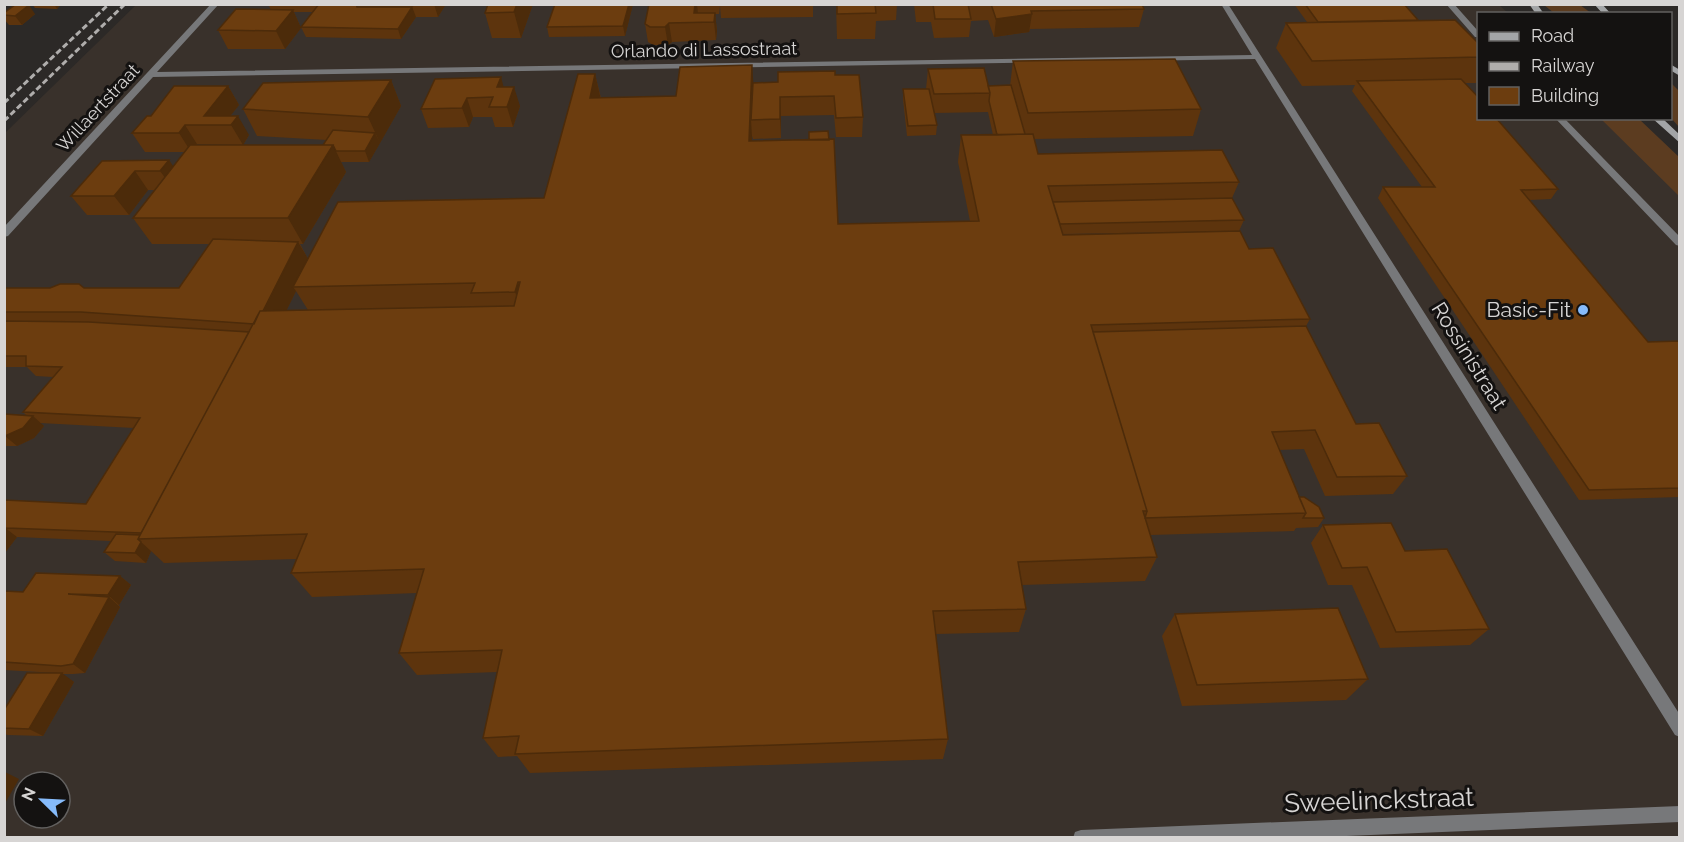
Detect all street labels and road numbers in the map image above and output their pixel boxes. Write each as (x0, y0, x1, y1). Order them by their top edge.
street label: Orlando di Lassostraat (611, 37, 797, 62)
street label: Willaertstraat (52, 60, 143, 156)
street label: Rossinistraat (1427, 297, 1512, 414)
street label: Sweelinckstraat (1284, 782, 1475, 818)

